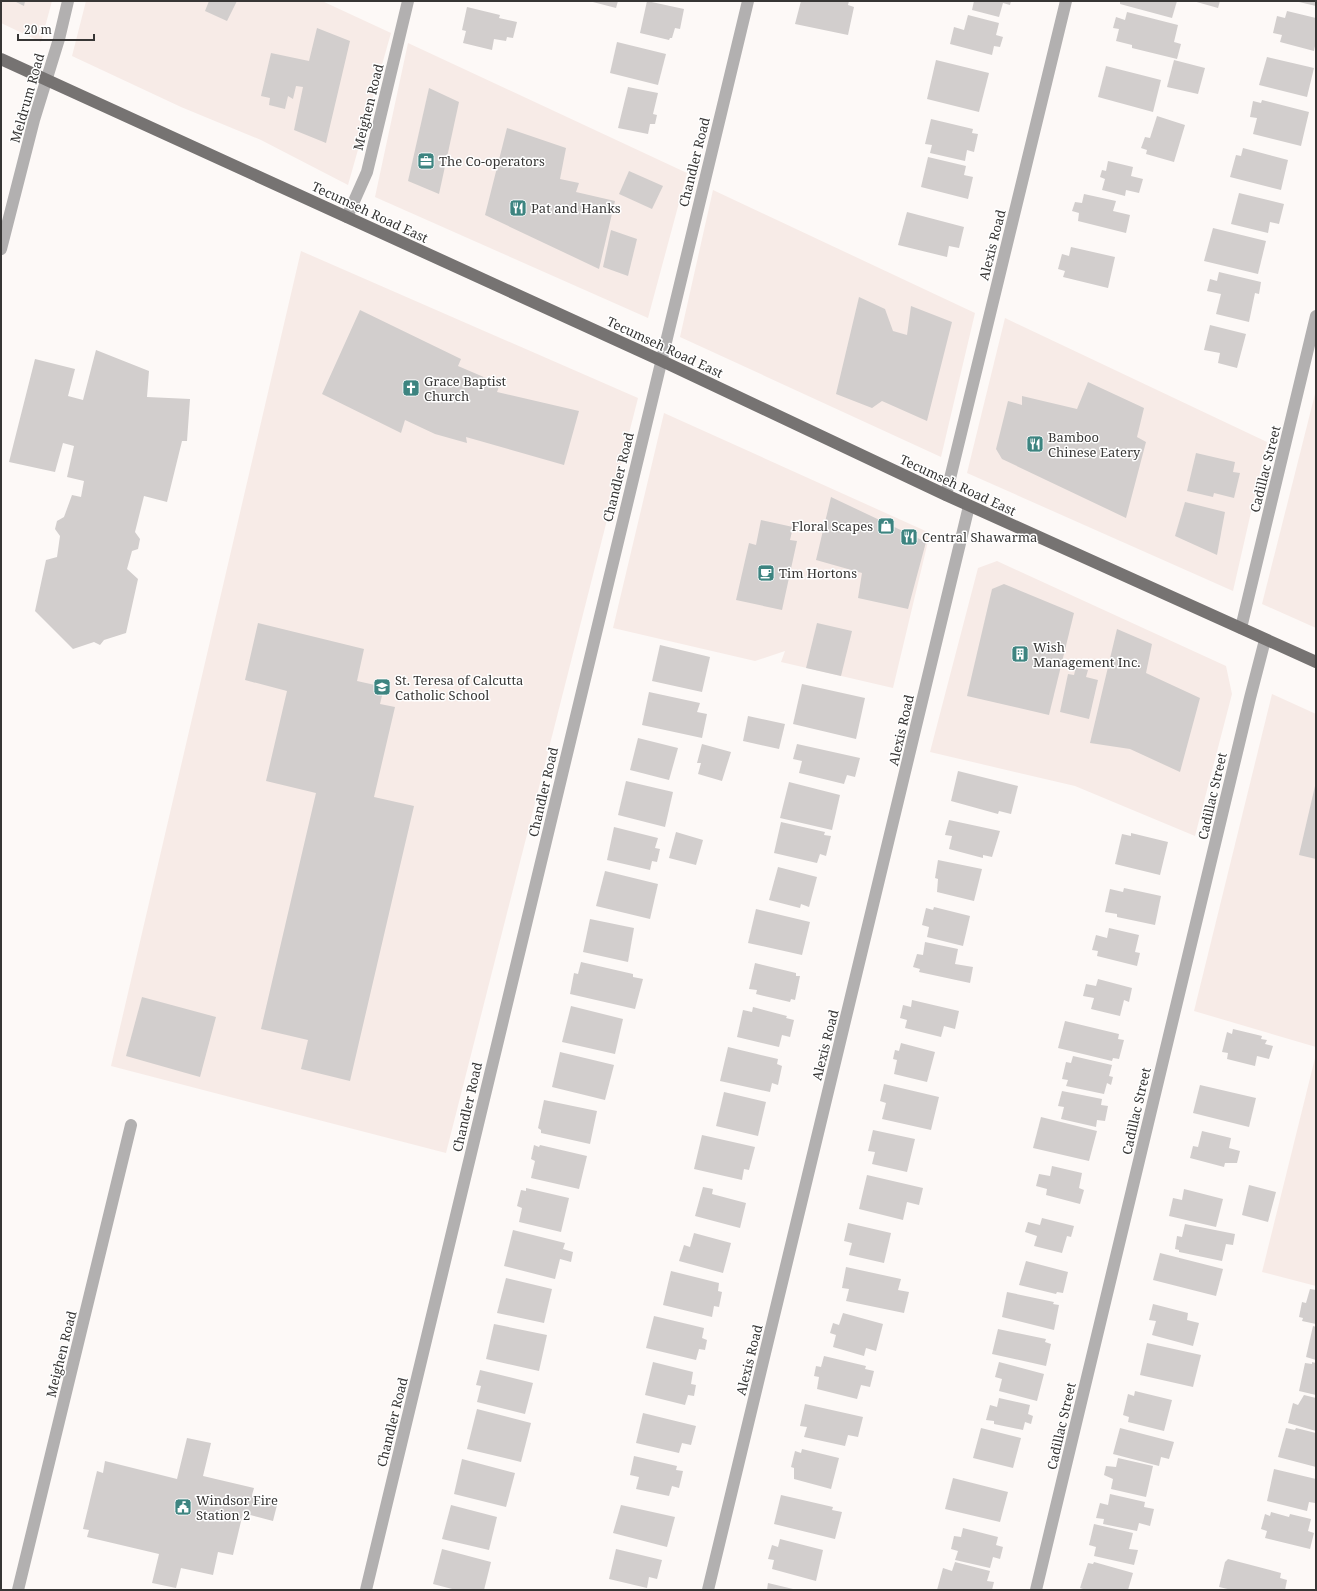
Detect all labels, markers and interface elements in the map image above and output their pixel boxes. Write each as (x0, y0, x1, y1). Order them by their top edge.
scale bar (18, 16, 94, 42)
text: 20 m (24, 21, 52, 38)
street label: Meldrum Road (6, 51, 48, 145)
street label: Meighen Road (349, 62, 387, 152)
street label: Chandler Road (674, 115, 714, 209)
office icon: The Co-operators (416, 151, 436, 171)
place label: The Co-operators (439, 152, 545, 170)
street label: Tecumseh Road East (309, 177, 431, 247)
restaurant icon: Pat and Hanks (508, 198, 528, 218)
place label: Pat and Hanks (531, 199, 621, 217)
street label: Alexis Road (975, 208, 1009, 282)
street label: Tecumseh Road East (604, 312, 726, 382)
place label: Grace Baptist Church (424, 372, 507, 405)
church icon: Grace Baptist Church (401, 378, 421, 398)
street label: Cadillac Street (1246, 423, 1285, 514)
place label: Bamboo Chinese Eatery (1048, 428, 1141, 461)
street label: Chandler Road (598, 430, 638, 524)
restaurant icon: Bamboo Chinese Eatery (1025, 434, 1045, 454)
street label: Tecumseh Road East (897, 450, 1019, 520)
shop icon: Floral Scapes (876, 516, 896, 536)
place label: Floral Scapes (792, 517, 873, 535)
restaurant icon: Central Shawarma (899, 527, 919, 547)
place label: Central Shawarma (922, 528, 1037, 546)
cafe icon: Tim Hortons (756, 563, 776, 583)
place label: Tim Hortons (779, 564, 857, 582)
place label: Wish Management Inc. (1033, 638, 1141, 671)
building icon: Wish Management Inc. (1010, 644, 1030, 664)
place label: St. Teresa of Calcutta Catholic School (395, 671, 523, 704)
school or university icon: St. Teresa of Calcutta Catholic School (372, 677, 392, 697)
street label: Alexis Road (884, 693, 918, 767)
street label: Chandler Road (524, 745, 562, 839)
street label: Cadillac Street (1193, 750, 1231, 841)
street label: Alexis Road (808, 1008, 842, 1082)
street label: Chandler Road (448, 1060, 486, 1154)
street label: Cadillac Street (1117, 1065, 1155, 1156)
street label: Meighen Road (42, 1309, 80, 1399)
street label: Alexis Road (732, 1323, 766, 1397)
street label: Chandler Road (372, 1375, 412, 1469)
street label: Cadillac Street (1042, 1380, 1080, 1471)
place label: Windsor Fire Station 2 (196, 1491, 278, 1524)
public building icon: Windsor Fire Station 2 (173, 1497, 193, 1517)

